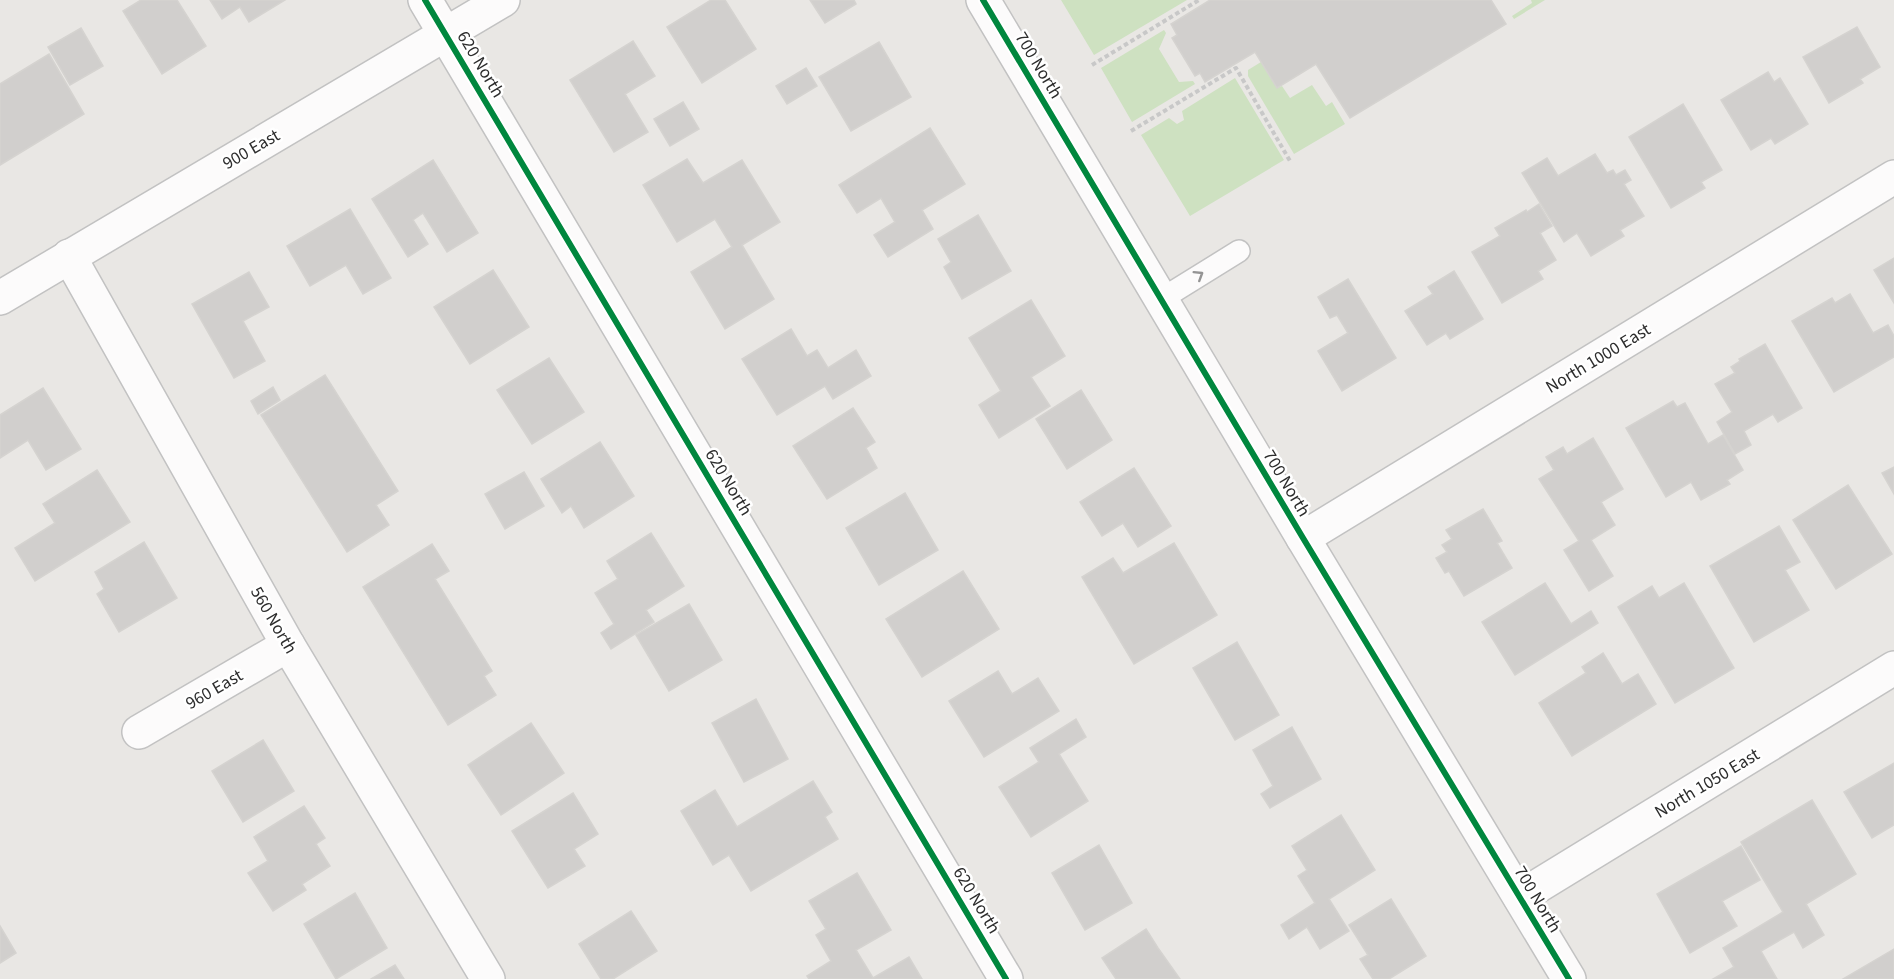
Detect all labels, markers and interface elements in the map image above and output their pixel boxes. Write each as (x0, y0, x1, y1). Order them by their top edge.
street label: 620 North (451, 26, 510, 102)
street label: 700 North (1009, 27, 1068, 103)
street label: 900 East (218, 123, 284, 176)
one-way arrow (1193, 271, 1203, 283)
street label: North 1000 East (1541, 317, 1655, 400)
street label: 620 North (699, 444, 758, 520)
street label: 700 North (1257, 445, 1316, 521)
street label: 560 North (244, 582, 303, 659)
street label: 960 East (181, 663, 247, 716)
street label: North 1050 East (1650, 742, 1764, 825)
street label: 700 North (1508, 861, 1567, 937)
street label: 620 North (947, 862, 1006, 938)

